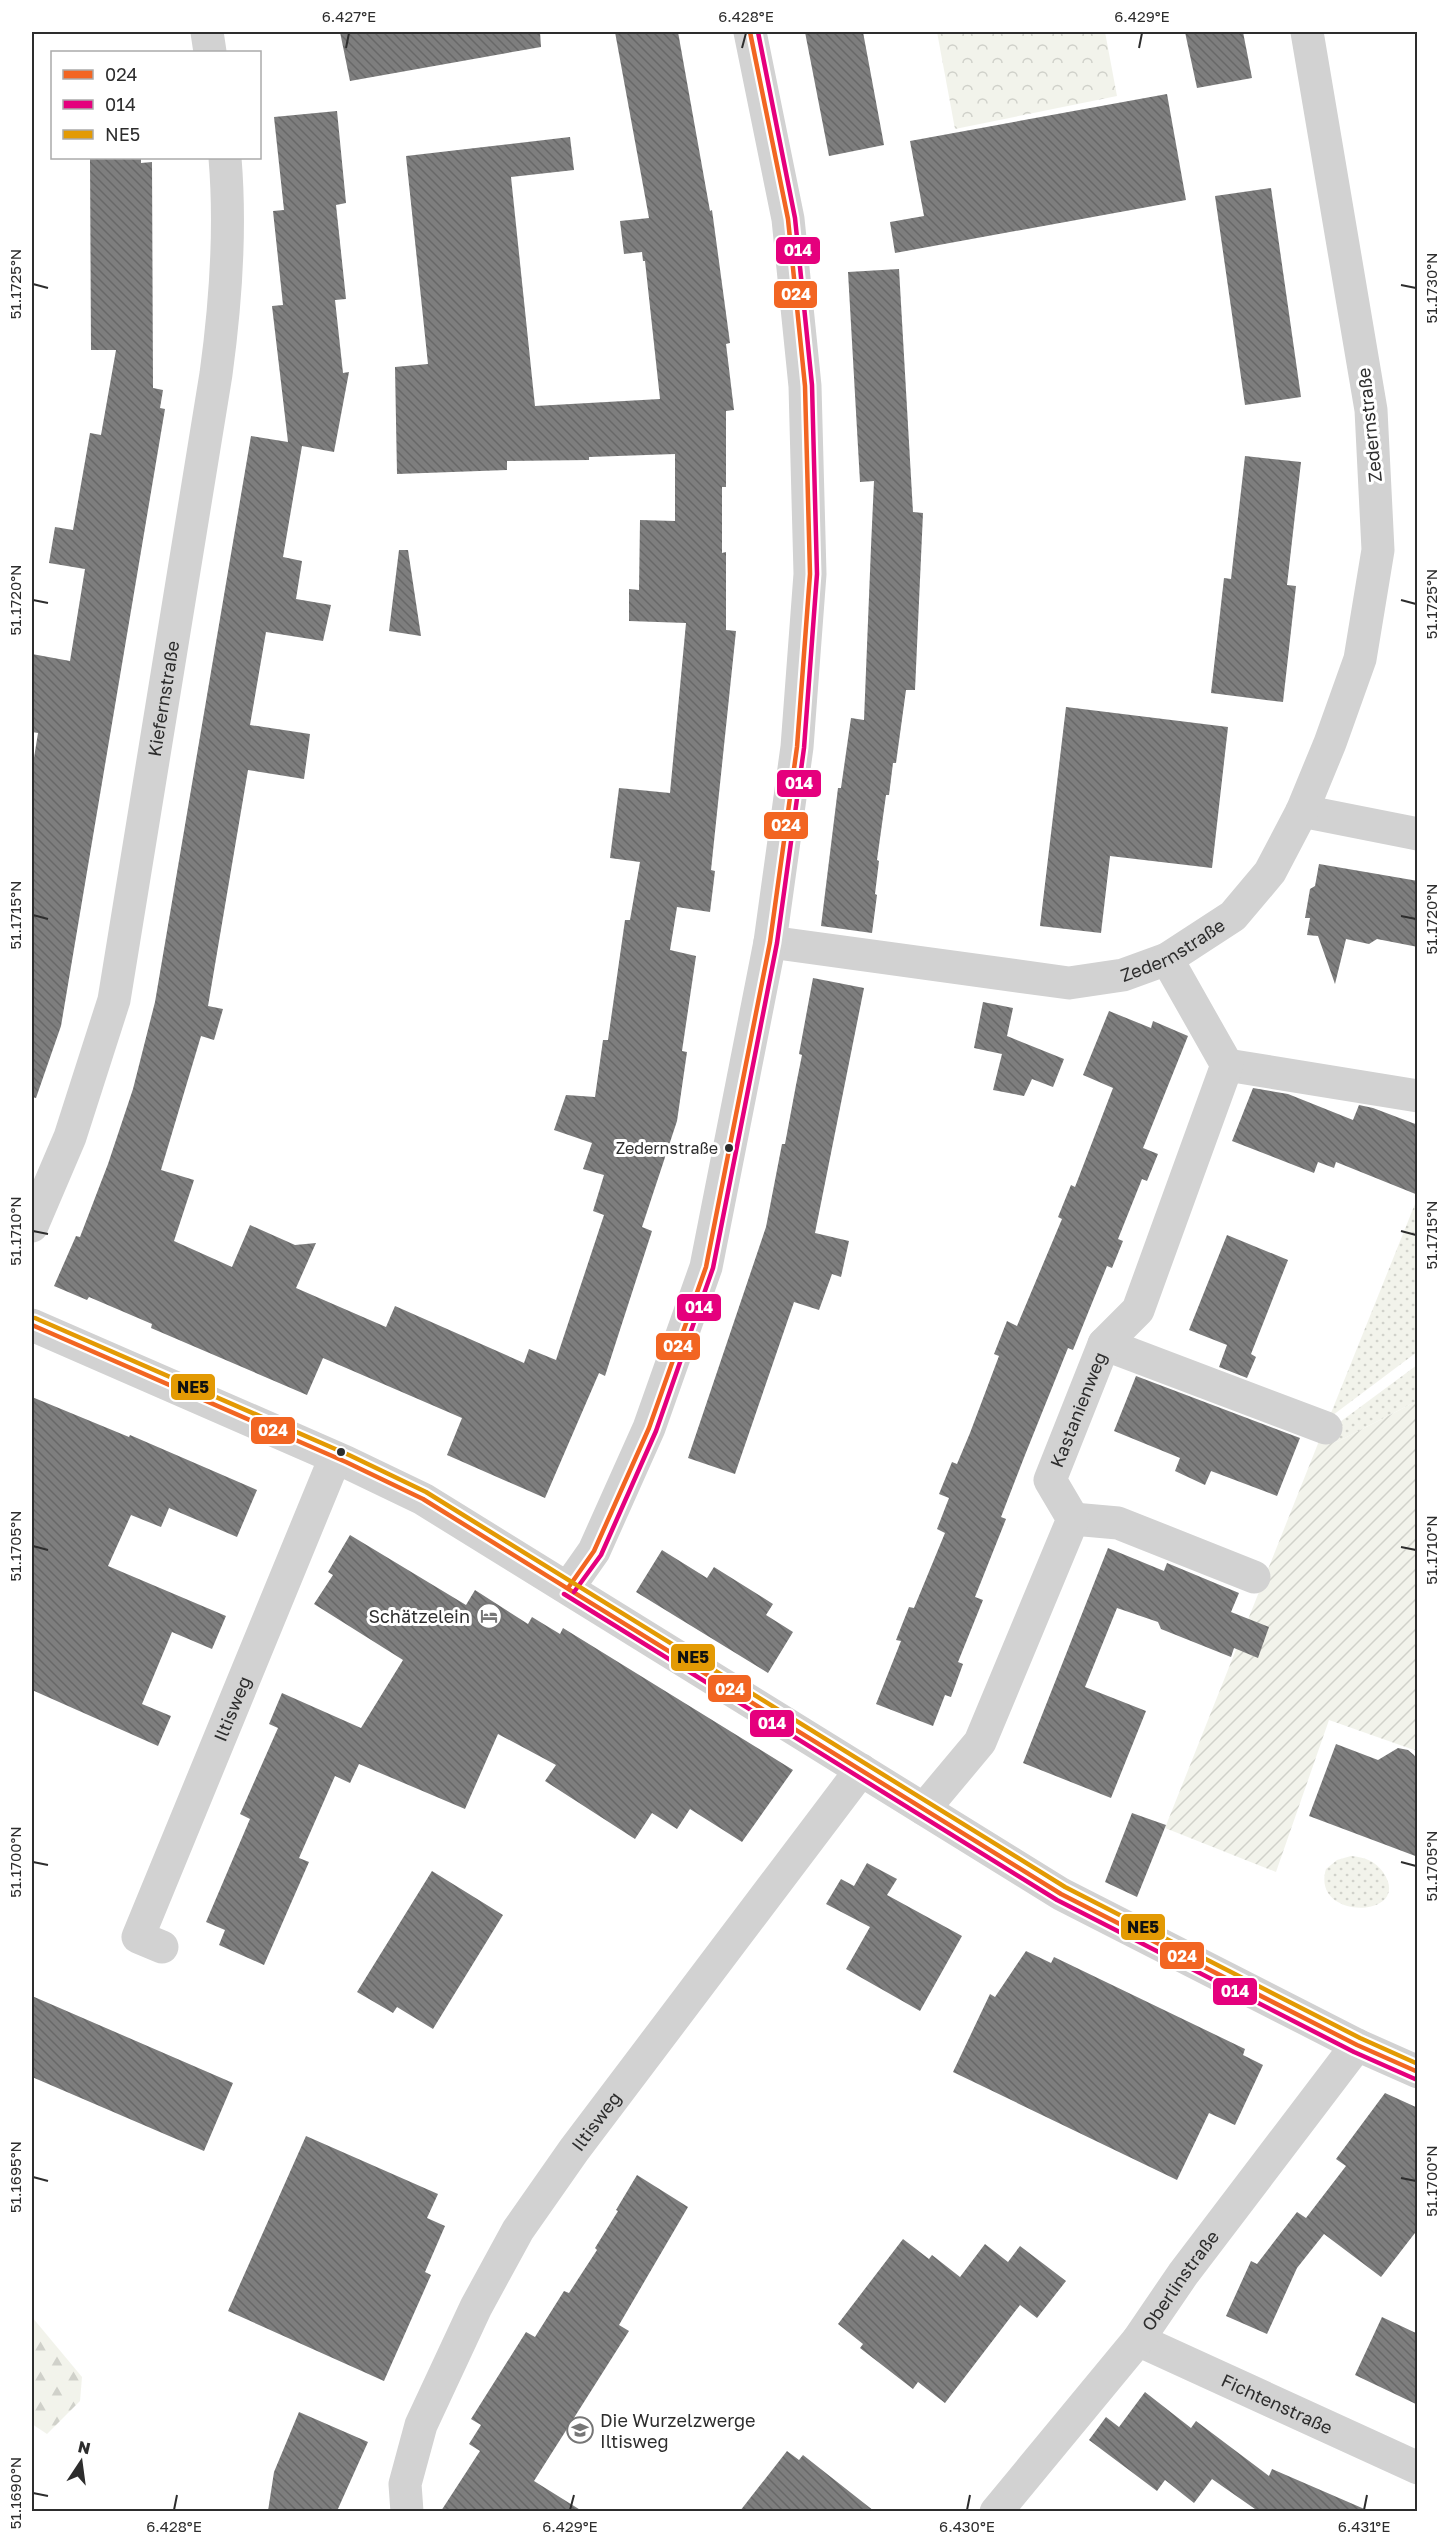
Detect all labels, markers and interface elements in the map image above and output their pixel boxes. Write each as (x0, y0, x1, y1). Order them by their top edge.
text: 6.427°E (322, 7, 376, 25)
text: 6.428°E (718, 7, 774, 25)
text: 6.429°E (1114, 7, 1170, 25)
legend (51, 51, 261, 159)
text: 024 (105, 63, 138, 85)
text: 014 (105, 93, 136, 115)
text: NE5 (105, 123, 140, 145)
line badge: 014 (775, 236, 821, 265)
text: 014 (784, 240, 812, 260)
text: 51.1725°N (6, 249, 24, 319)
text: 51.1730°N (1422, 252, 1440, 324)
line badge: 024 (773, 280, 818, 309)
text: 024 (781, 284, 811, 304)
street label: Zedernstraße (1352, 367, 1386, 483)
text: 51.1720°N (6, 565, 24, 635)
text: 51.1725°N (1422, 569, 1440, 639)
street label: Kiefernstraße (143, 639, 183, 758)
line badge: 014 (776, 769, 822, 798)
text: 014 (785, 773, 813, 793)
line badge: 024 (763, 811, 809, 840)
text: 024 (771, 815, 801, 835)
text: 51.1715°N (6, 881, 24, 949)
text: 51.1720°N (1422, 884, 1440, 954)
street label: Zedernstraße (1117, 914, 1229, 986)
place label: Zedernstraße (616, 1138, 718, 1158)
marker: Zedernstraße (723, 1142, 735, 1154)
text: 51.1710°N (6, 1196, 24, 1266)
text: 51.1715°N (1422, 1201, 1440, 1269)
line badge: 014 (676, 1293, 722, 1322)
text: 014 (685, 1297, 713, 1317)
line badge: 024 (655, 1332, 701, 1361)
text: 024 (663, 1336, 693, 1356)
street label: Kastanienweg (1045, 1349, 1111, 1471)
line badge: NE5 (170, 1373, 216, 1401)
text: NE5 (177, 1377, 209, 1397)
line badge: 024 (250, 1416, 296, 1445)
text: 024 (258, 1420, 288, 1440)
unlabelled marker (335, 1446, 347, 1458)
text: 51.1705°N (6, 1511, 24, 1581)
text: 51.1710°N (1422, 1515, 1440, 1585)
hotel icon: Schätzelein (474, 1601, 504, 1631)
place label: Schätzelein (369, 1605, 470, 1627)
line badge: NE5 (670, 1643, 716, 1672)
text: NE5 (677, 1647, 709, 1667)
street label: Iltisweg (209, 1673, 255, 1744)
line badge: 024 (707, 1674, 752, 1703)
text: 024 (715, 1679, 745, 1699)
line badge: 014 (749, 1709, 795, 1738)
text: 014 (758, 1713, 786, 1733)
text: 51.1700°N (6, 1826, 24, 1898)
text: 51.1705°N (1422, 1831, 1440, 1901)
line badge: NE5 (1120, 1913, 1166, 1941)
text: NE5 (1127, 1917, 1159, 1937)
line badge: 024 (1159, 1941, 1205, 1970)
text: 024 (1167, 1946, 1197, 1966)
line badge: 014 (1212, 1977, 1258, 2006)
text: 014 (1221, 1981, 1249, 2001)
street label: Iltisweg (566, 2087, 625, 2155)
text: 51.1695°N (6, 2141, 24, 2213)
text: 51.1700°N (1422, 2145, 1440, 2217)
street label: Oberlinstraße (1137, 2226, 1223, 2335)
street label: Fichtenstraße (1218, 2369, 1336, 2438)
place label: Die Wurzelzwerge Iltisweg (600, 2409, 755, 2452)
school or university icon: Die Wurzelzwerge Iltisweg (565, 2415, 595, 2445)
north arrow (51, 2432, 111, 2492)
text: N (76, 2436, 93, 2458)
text: 51.1690°N (6, 2457, 24, 2529)
text: 6.428°E (146, 2517, 202, 2535)
text: 6.429°E (542, 2517, 598, 2535)
text: 6.430°E (939, 2517, 995, 2535)
text: 6.431°E (1338, 2517, 1390, 2535)

